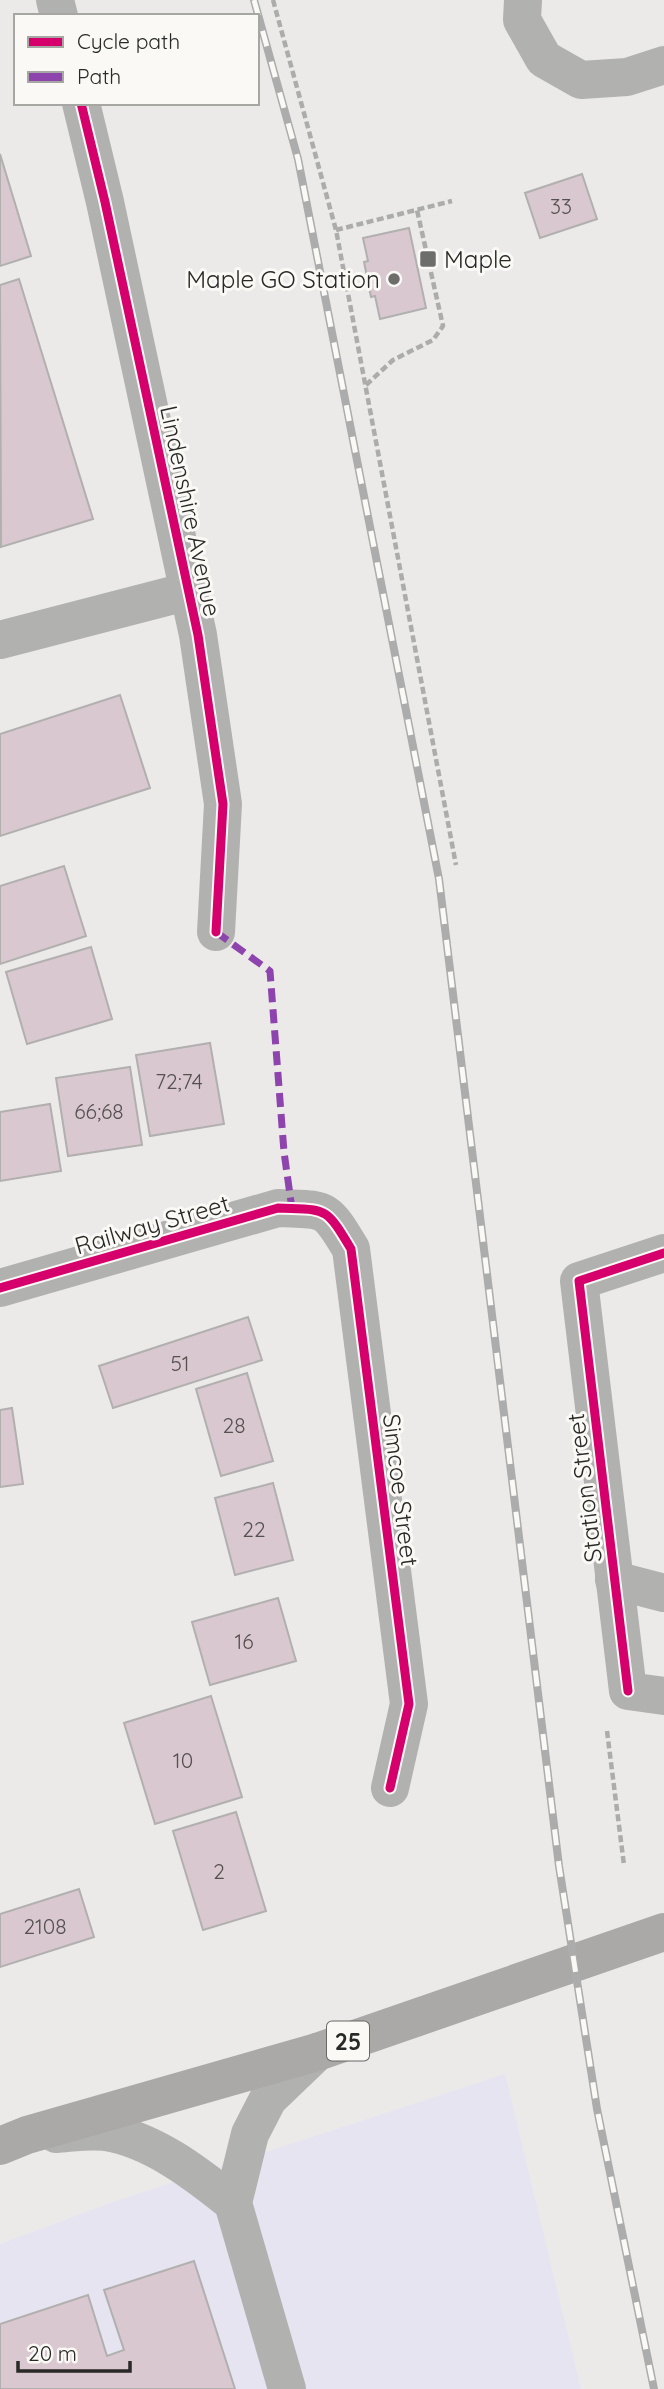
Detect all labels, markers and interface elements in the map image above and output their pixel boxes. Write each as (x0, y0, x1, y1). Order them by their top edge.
legend (14, 14, 259, 105)
text: Cycle path (77, 28, 180, 54)
text: Path (77, 63, 121, 89)
house number: 33 (550, 193, 572, 219)
place label: Maple (444, 244, 512, 274)
marker: Maple (418, 249, 438, 269)
place label: Maple GO Station (186, 264, 380, 294)
marker: Maple GO Station (386, 271, 402, 287)
street label: Lindenshire Avenue (154, 403, 228, 619)
house number: 72;74 (155, 1068, 203, 1094)
house number: 66;68 (74, 1098, 124, 1124)
street label: Railway Street (71, 1188, 233, 1260)
house number: 51 (170, 1350, 190, 1376)
house number: 28 (223, 1412, 245, 1438)
street label: Simcoe Street (377, 1412, 425, 1568)
street label: Station Street (560, 1412, 608, 1564)
house number: 22 (242, 1516, 266, 1542)
house number: 16 (234, 1628, 254, 1654)
house number: 10 (173, 1747, 193, 1773)
house number: 2 (213, 1858, 225, 1884)
house number: 2108 (23, 1913, 67, 1939)
road number: 25 (327, 2022, 369, 2060)
scale bar (18, 2330, 130, 2374)
text: 20 m (28, 2340, 77, 2366)

